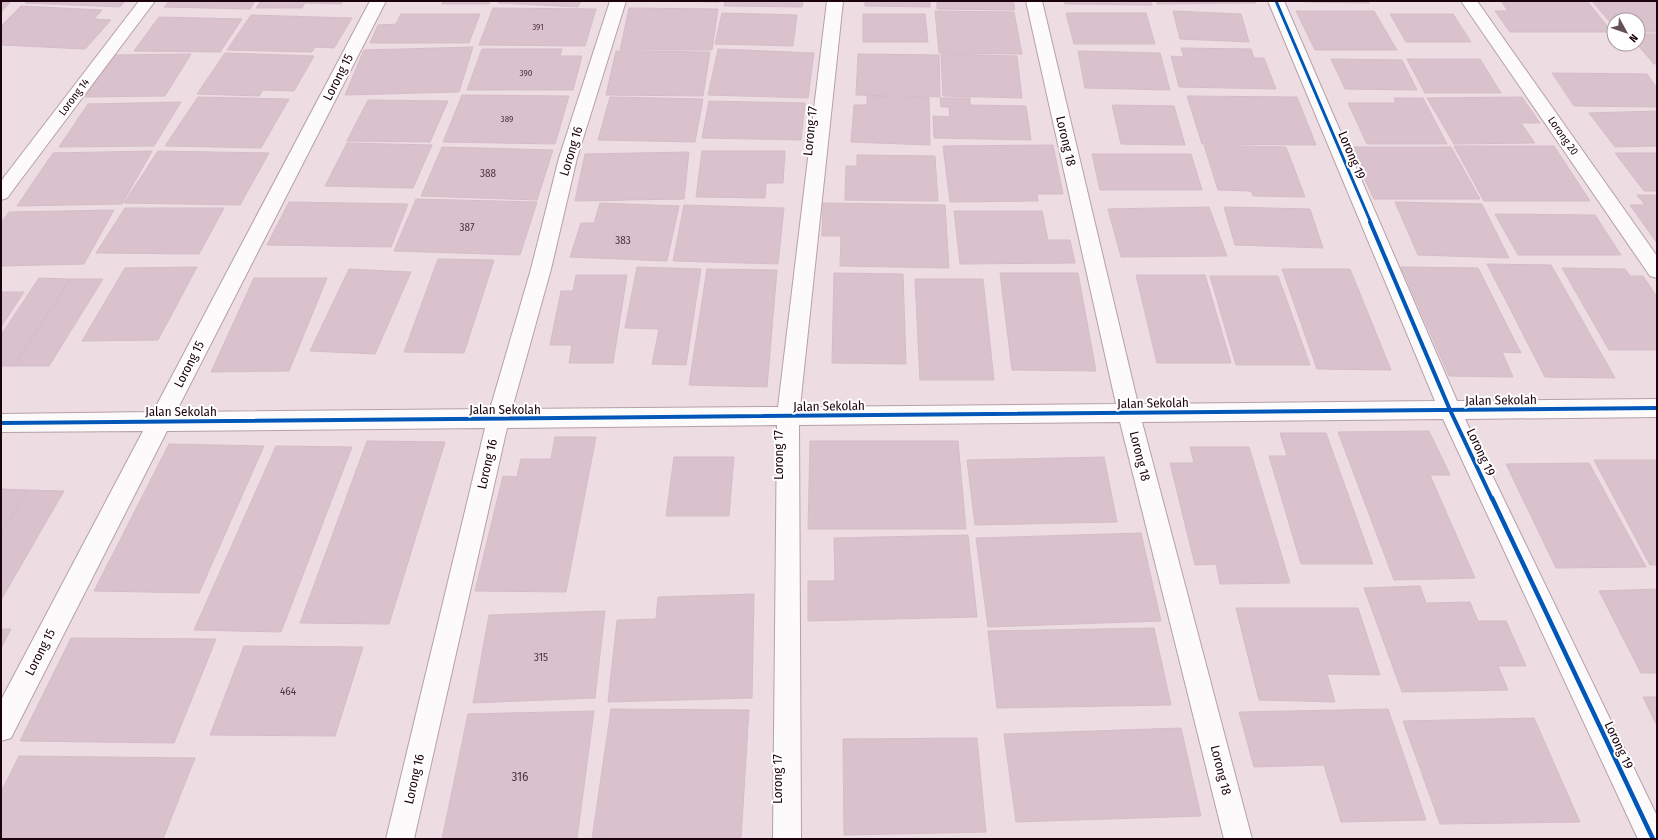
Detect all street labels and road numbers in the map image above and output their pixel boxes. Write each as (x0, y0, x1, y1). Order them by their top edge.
street label: Lorong 15 (320, 51, 356, 103)
street label: Lorong 14 (56, 75, 93, 118)
street label: Lorong 17 (800, 106, 820, 156)
street label: Lorong 20 (1545, 114, 1581, 158)
street label: Lorong 18 (1053, 115, 1079, 167)
street label: Lorong 16 (556, 124, 586, 178)
street label: Lorong 19 (1335, 129, 1369, 181)
street label: Lorong 15 (171, 338, 207, 390)
street label: Jalan Sekolah (1465, 392, 1537, 408)
street label: Jalan Sekolah (1117, 395, 1189, 411)
street label: Jalan Sekolah (793, 398, 865, 414)
street label: Jalan Sekolah (469, 402, 541, 417)
street label: Jalan Sekolah (145, 404, 217, 419)
street label: Lorong 19 (1463, 426, 1499, 478)
street label: Lorong 18 (1127, 429, 1153, 483)
street label: Lorong 17 (771, 430, 786, 480)
street label: Lorong 16 (474, 438, 500, 490)
street label: Lorong 15 (22, 626, 58, 678)
street label: Lorong 19 (1601, 719, 1637, 771)
street label: Lorong 18 (1208, 743, 1234, 797)
street label: Lorong 16 (401, 753, 427, 805)
street label: Lorong 17 (770, 754, 785, 804)

